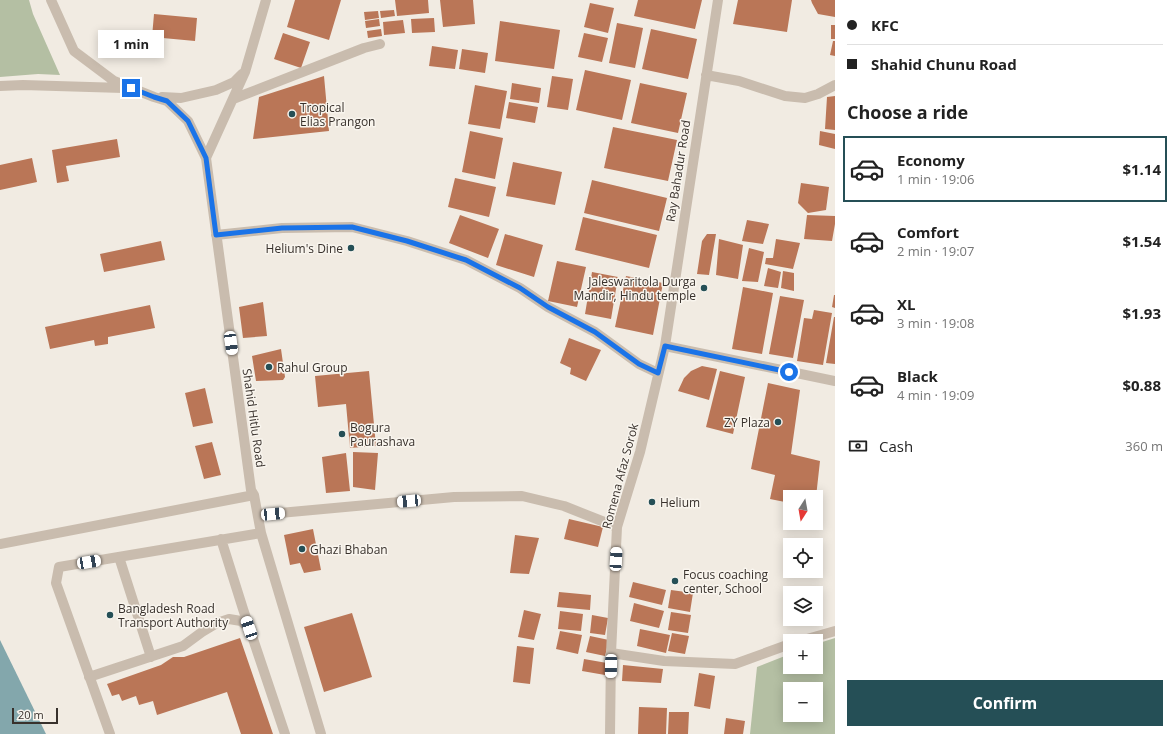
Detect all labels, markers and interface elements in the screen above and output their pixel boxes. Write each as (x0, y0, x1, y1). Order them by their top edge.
text: KFC (871, 15, 899, 35)
callout: 1 min (98, 30, 164, 58)
text: 1 min (113, 35, 149, 53)
text: Shahid Chunu Road (871, 54, 1017, 74)
route end (122, 79, 140, 97)
place label: Tropical Elias Prangon (300, 99, 375, 130)
text: Choose a ride (847, 100, 968, 124)
marker: Tropical Elias Prangon (287, 109, 297, 119)
street label: Ray Bahadur Road (662, 119, 694, 223)
text: Economy (897, 150, 965, 170)
icon: car (849, 151, 885, 187)
text: $1.14 (1122, 159, 1161, 179)
text: 1 min · 19:06 (897, 170, 974, 188)
text: Comfort (897, 222, 959, 242)
icon: car (849, 223, 885, 259)
text: $1.54 (1122, 231, 1161, 251)
place label: Helium's Dine (266, 240, 343, 257)
text: 2 min · 19:07 (897, 242, 974, 260)
marker: Helium's Dine (346, 243, 356, 253)
place label: Jaleswaritola Durga Mandir, Hindu temple (573, 273, 696, 304)
marker: Jaleswaritola Durga Mandir, Hindu temple (699, 283, 709, 293)
text: XL (897, 294, 915, 314)
icon: car (849, 295, 885, 331)
text: $1.93 (1122, 303, 1161, 323)
text: 3 min · 19:08 (897, 314, 974, 332)
car (223, 330, 239, 356)
place label: Rahul Group (277, 359, 348, 376)
marker: Rahul Group (264, 362, 274, 372)
route start (780, 363, 798, 381)
text: Black (897, 366, 938, 386)
street label: Shahid Hitlu Road (239, 367, 269, 469)
icon: car (849, 367, 885, 403)
text: $0.88 (1122, 375, 1161, 395)
text: 4 min · 19:09 (897, 386, 974, 404)
place label: ZY Plaza (724, 414, 770, 431)
marker: ZY Plaza (773, 417, 783, 427)
place label: Bogura Paurashava (350, 419, 415, 450)
street label: Romena Afaz Sorok (598, 421, 642, 531)
marker: Bogura Paurashava (337, 429, 347, 439)
icon: cash (847, 435, 869, 457)
text: Cash (879, 436, 913, 456)
text: 360 m (1125, 437, 1163, 455)
north arrow (783, 490, 823, 530)
map controls (783, 490, 823, 722)
car (397, 494, 421, 508)
place label: Helium (660, 494, 700, 511)
marker: Helium (647, 497, 657, 507)
car (261, 507, 285, 521)
button: locate (783, 538, 823, 578)
place label: Ghazi Bhaban (310, 541, 388, 558)
marker: Ghazi Bhaban (297, 544, 307, 554)
car (609, 547, 623, 571)
car (76, 554, 102, 570)
place label: Focus coaching center, School (683, 566, 768, 597)
marker: Focus coaching center, School (670, 576, 680, 586)
button: layers (783, 586, 823, 626)
place label: Bangladesh Road Transport Authority (118, 600, 229, 631)
marker: Bangladesh Road Transport Authority (105, 610, 115, 620)
car (239, 615, 259, 641)
button: + (783, 634, 823, 674)
car (605, 654, 617, 678)
button: Confirm (847, 680, 1163, 726)
button: − (783, 682, 823, 722)
scale bar (12, 706, 58, 725)
text: 20 m (18, 707, 44, 722)

